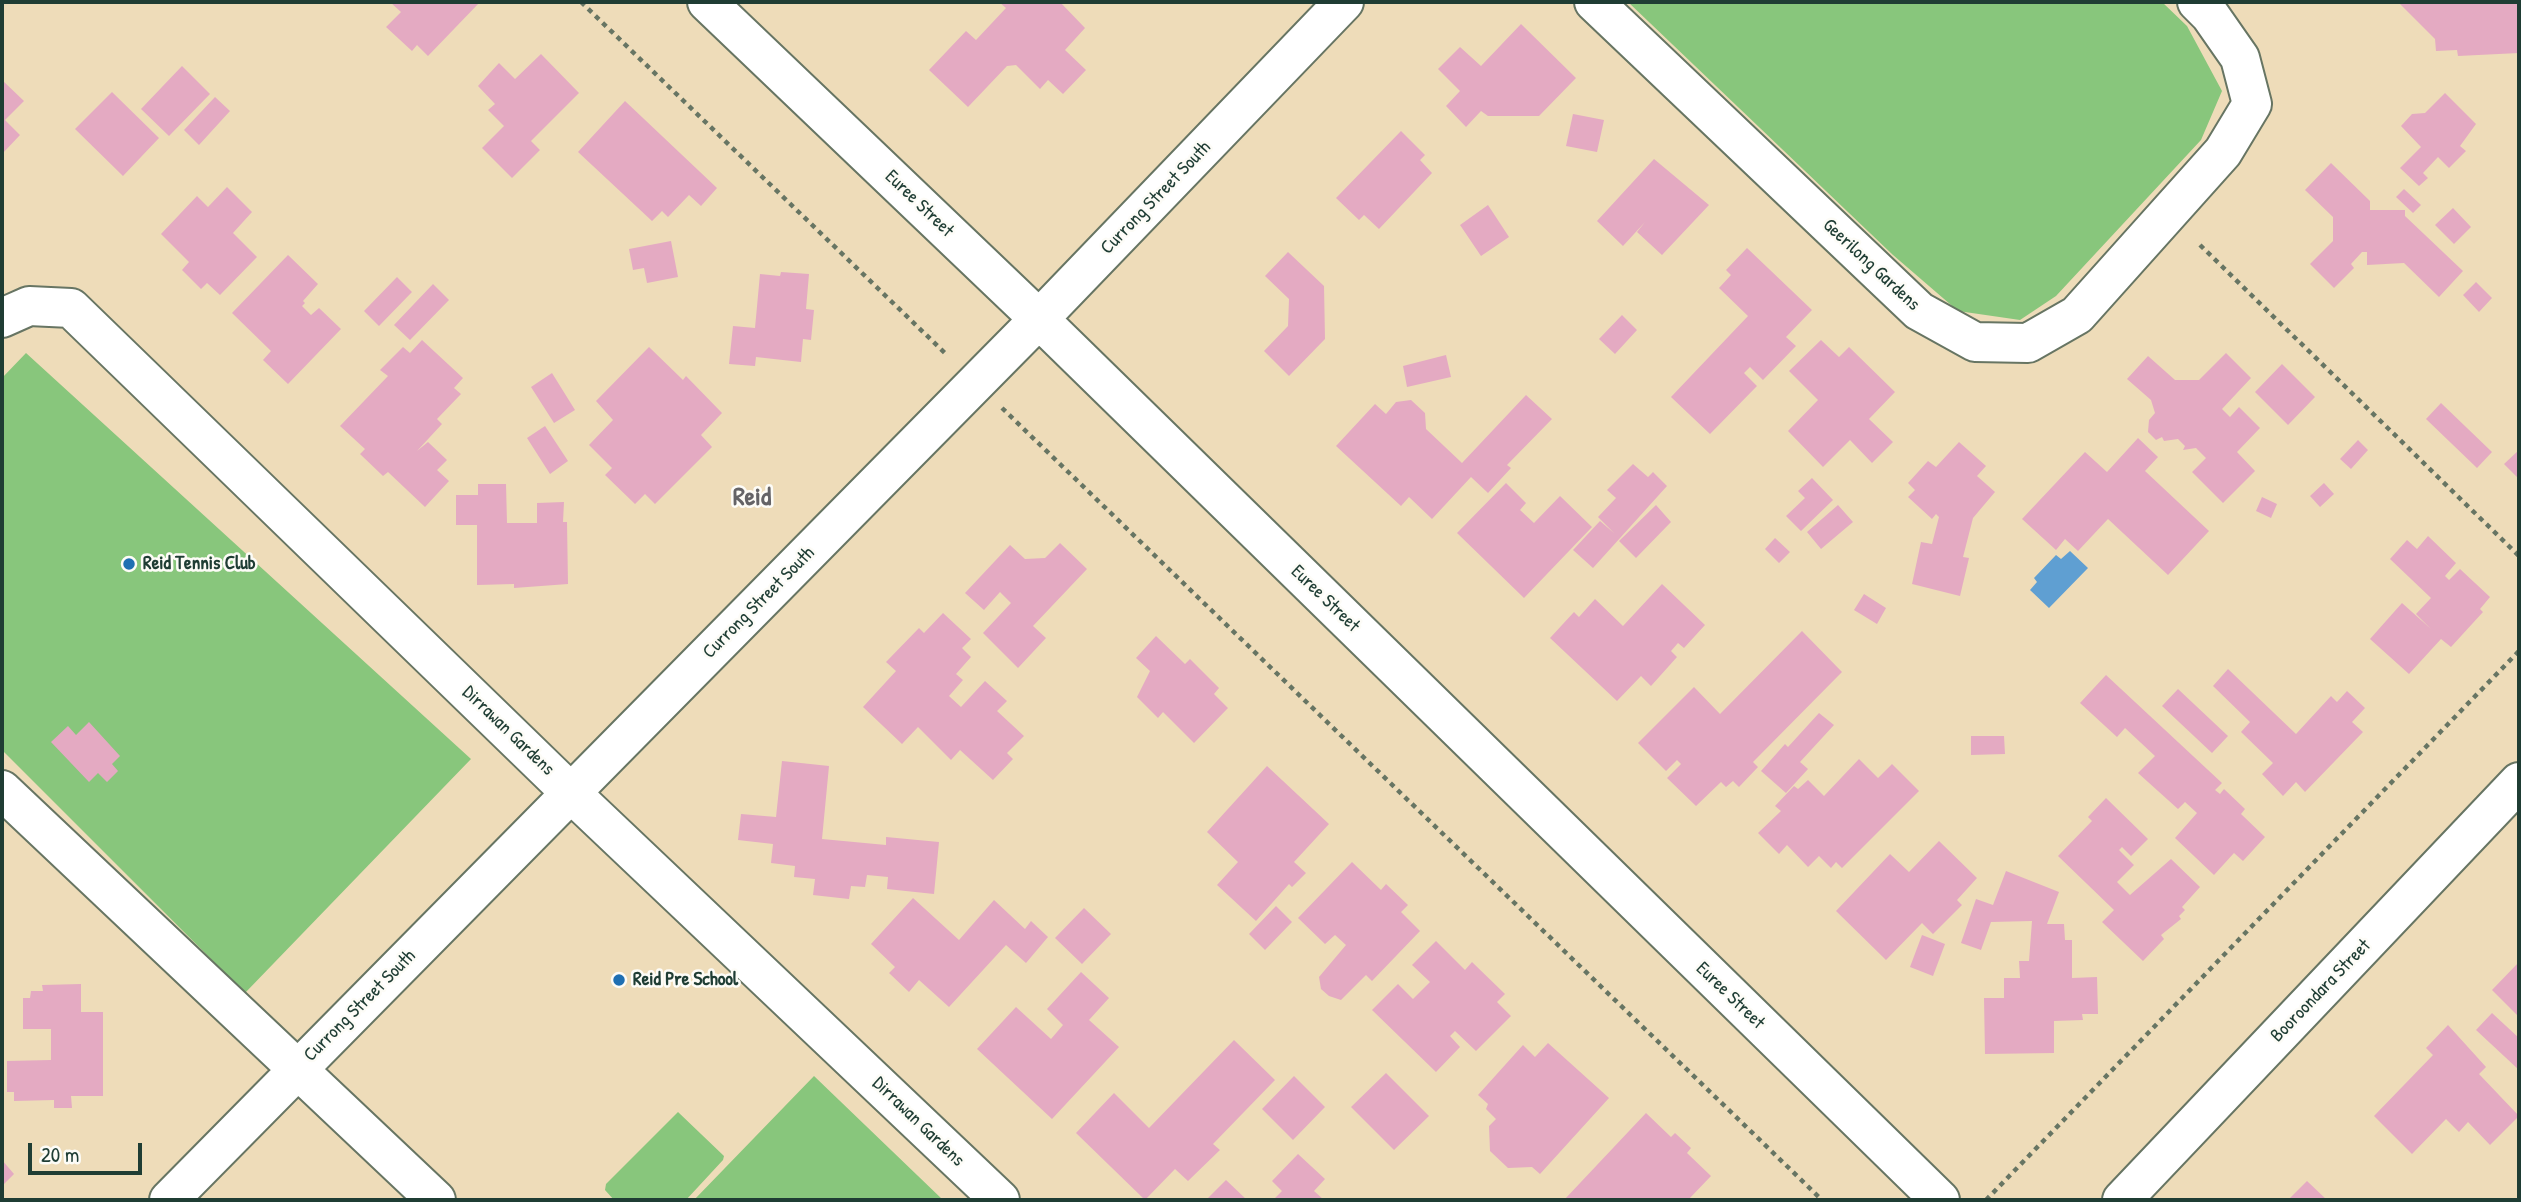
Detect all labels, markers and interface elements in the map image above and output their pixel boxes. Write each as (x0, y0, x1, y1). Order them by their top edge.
street label: Currong Street South (1096, 137, 1216, 259)
street label: Euree Street (880, 166, 958, 242)
street label: Geerilong Gardens (1818, 214, 1924, 316)
district label: Reid (733, 482, 771, 514)
street label: Currong Street South (698, 542, 820, 664)
place label: Reid Tennis Club (143, 553, 256, 575)
marker: Reid Tennis Club (121, 556, 137, 572)
street label: Euree Street (1286, 561, 1364, 637)
street label: Dirrawan Gardens (457, 681, 559, 781)
street label: Booroondara Street (2266, 935, 2376, 1047)
street label: Currong Street South (299, 945, 421, 1067)
street label: Euree Street (1691, 958, 1769, 1034)
place label: Reid Pre School (633, 969, 738, 991)
marker: Reid Pre School (611, 972, 627, 988)
street label: Dirrawan Gardens (867, 1072, 969, 1172)
scale bar (32, 1128, 145, 1172)
text: 20 m (41, 1140, 79, 1169)

